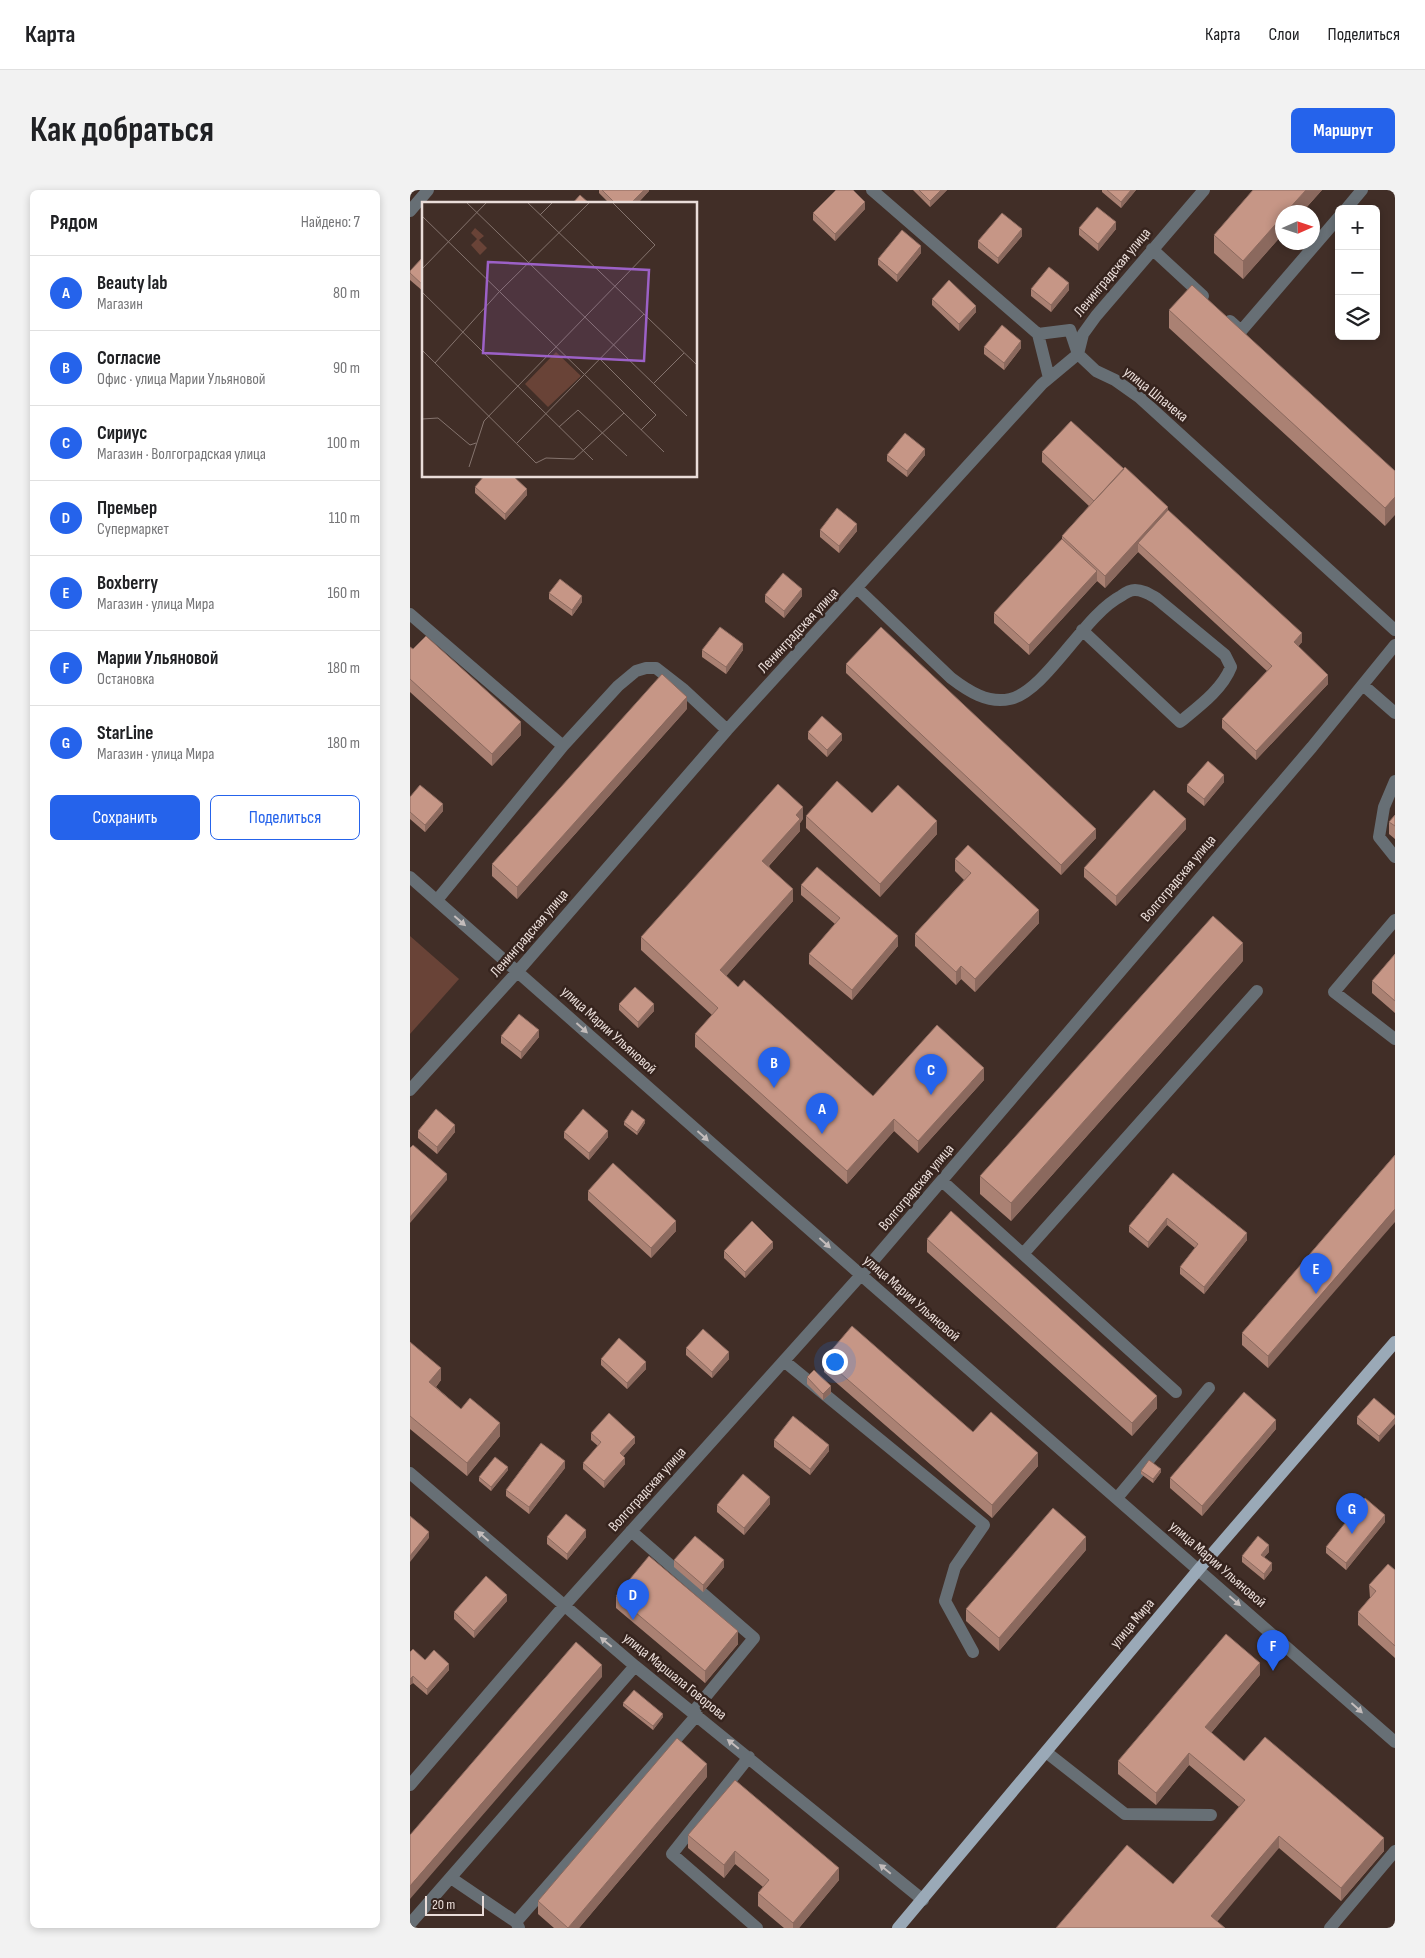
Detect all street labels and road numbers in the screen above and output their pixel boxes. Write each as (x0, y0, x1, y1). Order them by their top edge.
street label: Ленинградская улица (1070, 224, 1155, 321)
street label: улица Шпачека (1119, 362, 1192, 426)
street label: Ленинградская улица (754, 583, 843, 677)
street label: Волгоградская улица (1137, 831, 1220, 926)
street label: Ленинградская улица (486, 885, 573, 981)
street label: улица Марии Ульяновой (557, 982, 661, 1078)
street label: Волгоградская улица (875, 1140, 958, 1235)
street label: улица Марии Ульяновой (859, 1251, 964, 1346)
street label: Волгоградская улица (604, 1443, 691, 1536)
street label: улица Марии Ульяновой (1165, 1517, 1270, 1612)
street label: улица Мира (1106, 1594, 1159, 1652)
street label: улица Маршала Говорова (619, 1629, 731, 1724)

